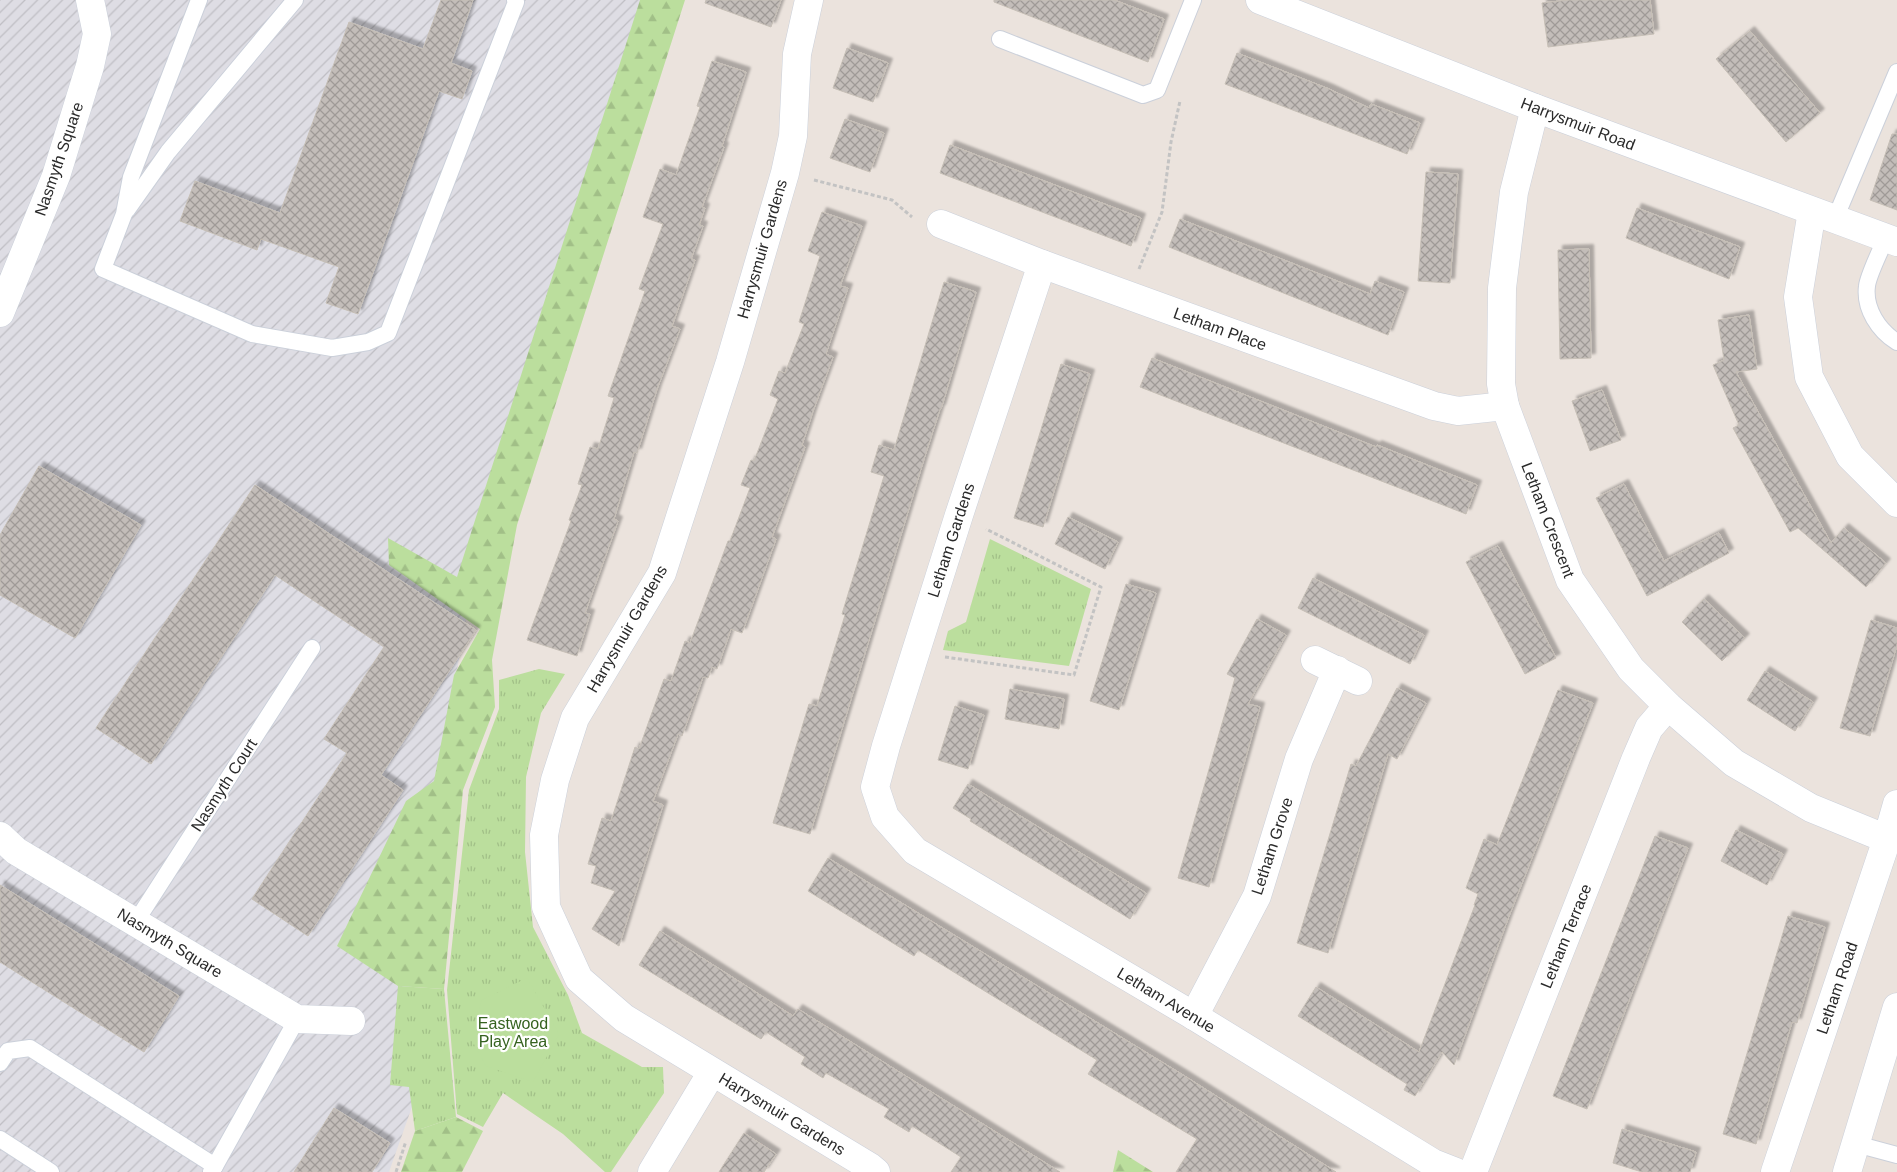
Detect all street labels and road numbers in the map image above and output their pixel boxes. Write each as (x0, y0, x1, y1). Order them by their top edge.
street label: Harrysmuir Road (1519, 94, 1637, 154)
street label: Nasmyth Square (32, 100, 86, 218)
street label: Harrysmuir Gardens (734, 177, 790, 321)
street label: Letham Place (1171, 304, 1269, 354)
street label: Letham Crescent (1518, 460, 1578, 580)
street label: Letham Gardens (925, 481, 977, 599)
street label: Harrysmuir Gardens (584, 562, 670, 696)
street label: Nasmyth Court (188, 735, 260, 834)
street label: Letham Grove (1248, 795, 1296, 897)
street label: Letham Terrace (1537, 881, 1595, 991)
street label: Nasmyth Square (115, 905, 226, 981)
street label: Letham Road (1813, 940, 1861, 1036)
street label: Letham Avenue (1114, 964, 1218, 1036)
street label: Harrysmuir Gardens (716, 1070, 848, 1158)

